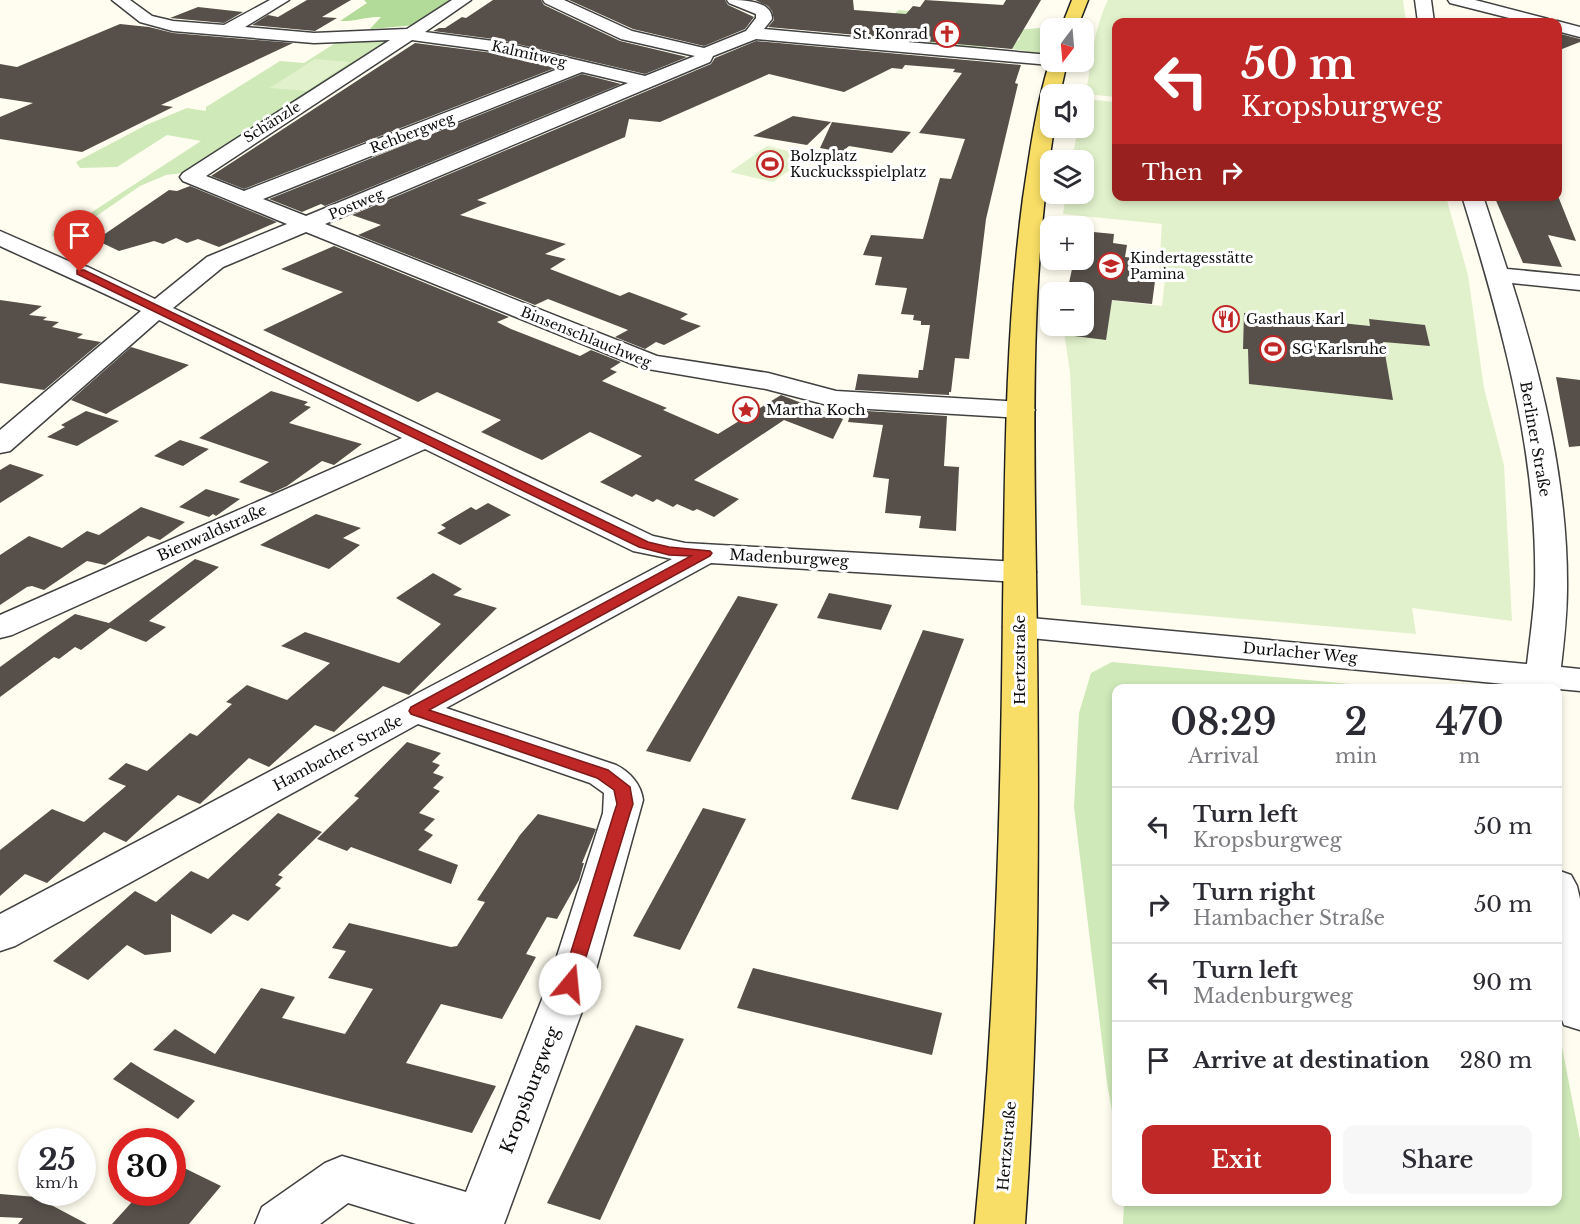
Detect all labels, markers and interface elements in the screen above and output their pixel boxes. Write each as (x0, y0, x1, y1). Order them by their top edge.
north arrow (1040, 18, 1094, 72)
map controls (1040, 18, 1094, 336)
church icon: St. Konrad (932, 19, 962, 49)
place label: St. Konrad (853, 25, 929, 43)
street label: Kalmitweg (490, 37, 569, 71)
text: 50 m (1241, 38, 1355, 90)
icon: left (1142, 42, 1220, 120)
button: sound (1040, 84, 1094, 138)
text: Kropsburgweg (1241, 90, 1442, 123)
street label: Schänzle (240, 97, 304, 147)
street label: Rehbergweg (367, 108, 457, 157)
place label: Bolzplatz Kuckucksspielplatz (790, 147, 926, 181)
sports icon: Bolzplatz Kuckucksspielplatz (755, 149, 785, 179)
button: layers (1040, 150, 1094, 204)
icon: right (1215, 156, 1248, 189)
text: Then (1142, 159, 1203, 186)
street label: Postweg (326, 184, 387, 224)
pin (54, 210, 105, 272)
button: + (1040, 216, 1094, 270)
icon: arrive (63, 219, 96, 252)
place label: Kindertagesstätte Pamina (1130, 249, 1253, 283)
school or university icon: Kindertagesstätte Pamina (1096, 251, 1126, 281)
button: − (1040, 282, 1094, 336)
street label: Binsenschlauchweg (518, 303, 655, 372)
restaurant icon: Gasthaus Karl (1211, 304, 1241, 334)
place label: Gasthaus Karl (1246, 310, 1345, 328)
sports icon: SG Karlsruhe (1258, 334, 1288, 364)
place label: SG Karlsruhe (1292, 340, 1387, 358)
street label: Berliner Straße (1516, 380, 1555, 498)
place icon: Martha Koch (731, 395, 761, 425)
place label: Martha Koch (766, 400, 866, 419)
street label: Bienwaldstraße (154, 500, 270, 565)
street label: Madenburgweg (729, 545, 850, 570)
street label: Hertzstraße (1010, 615, 1029, 705)
street label: Durlacher Weg (1242, 638, 1359, 667)
text: 08:29 (1170, 700, 1277, 745)
text: 2 (1345, 700, 1368, 745)
text: 470 (1435, 700, 1504, 745)
street label: Hambacher Straße (270, 710, 406, 795)
text: Arrival (1188, 744, 1259, 768)
text: min (1335, 744, 1377, 768)
text: m (1459, 744, 1480, 768)
text: Turn left (1193, 801, 1298, 828)
icon: left (1142, 810, 1175, 843)
text: 50 m (1474, 813, 1532, 840)
text: Kropsburgweg (1193, 828, 1342, 852)
text: Turn right (1193, 879, 1315, 906)
icon: right (1142, 888, 1175, 921)
text: 50 m (1474, 891, 1532, 918)
text: Hambacher Straße (1193, 906, 1385, 930)
position arrow (538, 952, 602, 1016)
text: Turn left (1193, 957, 1298, 984)
icon: left (1142, 966, 1175, 999)
text: 90 m (1472, 969, 1532, 996)
text: Madenburgweg (1193, 984, 1353, 1008)
street label: Kropsburgweg (496, 1023, 564, 1156)
icon: arrive (1142, 1044, 1175, 1077)
text: Arrive at destination (1193, 1047, 1430, 1074)
text: 280 m (1459, 1047, 1532, 1074)
street label: Hertzstraße (993, 1100, 1020, 1192)
button: Exit (1142, 1125, 1331, 1194)
button: Share (1343, 1125, 1532, 1194)
speed limit sign: 30 (108, 1128, 186, 1206)
text: 25 (38, 1141, 76, 1178)
text: km/h (36, 1173, 78, 1192)

